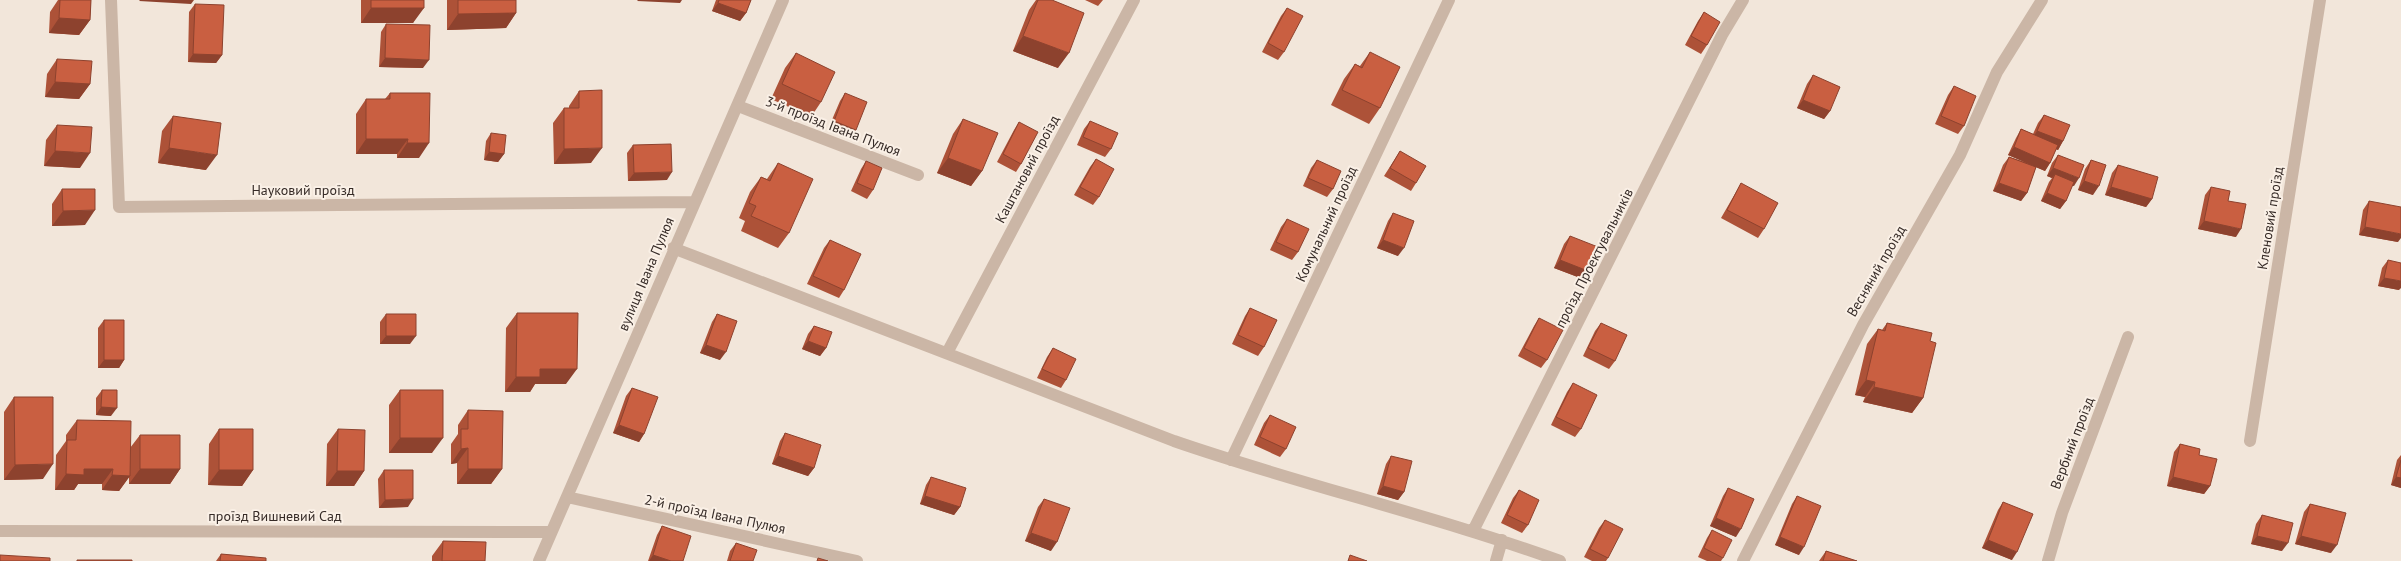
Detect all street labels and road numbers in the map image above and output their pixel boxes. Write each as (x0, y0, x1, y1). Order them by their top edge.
street label: 3-й проїзд Івана Пулюя (763, 92, 903, 160)
street label: Каштановий проїзд (991, 112, 1063, 226)
street label: Комунальний проїзд (1291, 163, 1361, 285)
street label: Кленовий проїзд (2253, 165, 2287, 271)
street label: Науковий проїзд (251, 181, 355, 199)
street label: проїзд Проектувальників (1551, 185, 1637, 331)
street label: вулиця Івана Пулюя (614, 215, 678, 333)
street label: Весняний проїзд (1843, 222, 1910, 320)
street label: Вербний проїзд (2046, 394, 2098, 492)
street label: 2-й проїзд Івана Пулюя (643, 490, 787, 538)
street label: проїзд Вишневий Сад (208, 507, 342, 525)

